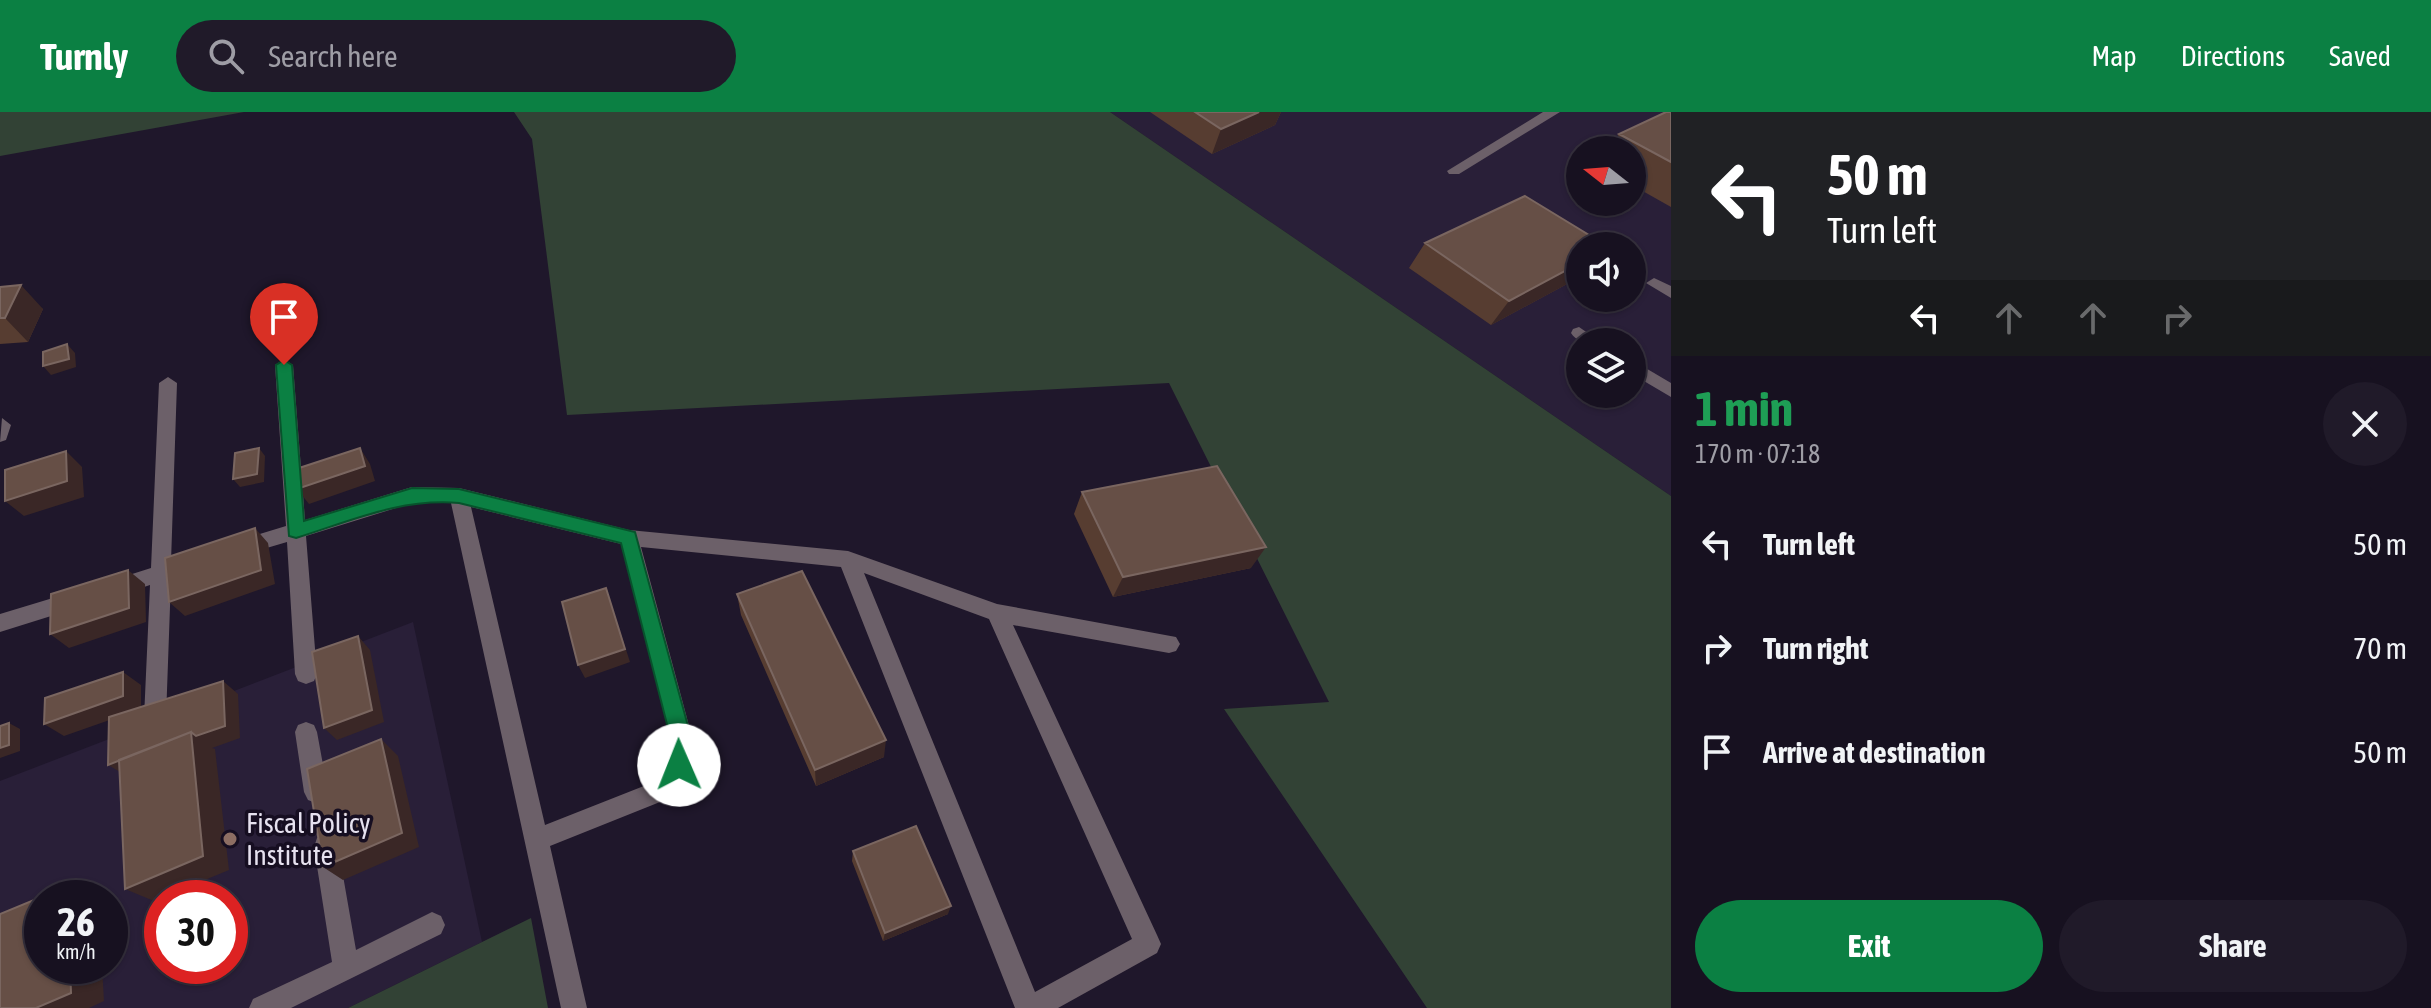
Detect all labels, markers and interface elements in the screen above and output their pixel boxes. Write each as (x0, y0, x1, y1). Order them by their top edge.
search box (176, 20, 736, 92)
icon: search (204, 34, 248, 78)
text: Turnly (40, 35, 128, 78)
text: Search here (268, 39, 398, 73)
text: Map (2092, 40, 2137, 72)
text: Directions (2181, 40, 2285, 72)
text: Saved (2329, 40, 2391, 72)
north arrow (1566, 136, 1646, 216)
map controls (1566, 136, 1646, 408)
text: 50 m (1827, 143, 1928, 207)
icon: left (1695, 144, 1799, 248)
text: Turn left (1827, 209, 1937, 251)
button: sound (1566, 232, 1646, 312)
pin (250, 283, 318, 365)
icon: arrive (262, 295, 306, 339)
icon: left (1903, 296, 1947, 340)
icon: ahead (1987, 296, 2031, 340)
icon: ahead (2071, 296, 2115, 340)
icon: right (2155, 296, 2199, 340)
button: layers (1566, 328, 1646, 408)
text: 1 min (1695, 381, 1793, 436)
button: close (2323, 382, 2407, 466)
text: 170 m · 07:18 (1695, 439, 1820, 469)
icon: left (1695, 522, 1739, 566)
text: Turn left (1763, 527, 1855, 561)
text: 50 m (2353, 527, 2407, 561)
icon: right (1695, 626, 1739, 670)
text: Turn right (1763, 631, 1869, 665)
text: 70 m (2353, 631, 2407, 665)
position arrow (637, 723, 721, 807)
icon: arrive (1695, 730, 1739, 774)
text: Arrive at destination (1763, 735, 1985, 769)
text: 50 m (2353, 735, 2407, 769)
place label: Fiscal Policy Institute (246, 807, 371, 871)
marker: Fiscal Policy Institute (221, 830, 239, 848)
speed limit sign: 30 (144, 880, 248, 984)
text: 26 (57, 899, 95, 944)
button: Exit (1695, 900, 2043, 992)
button: Share (2059, 900, 2407, 992)
text: km/h (56, 940, 96, 963)

